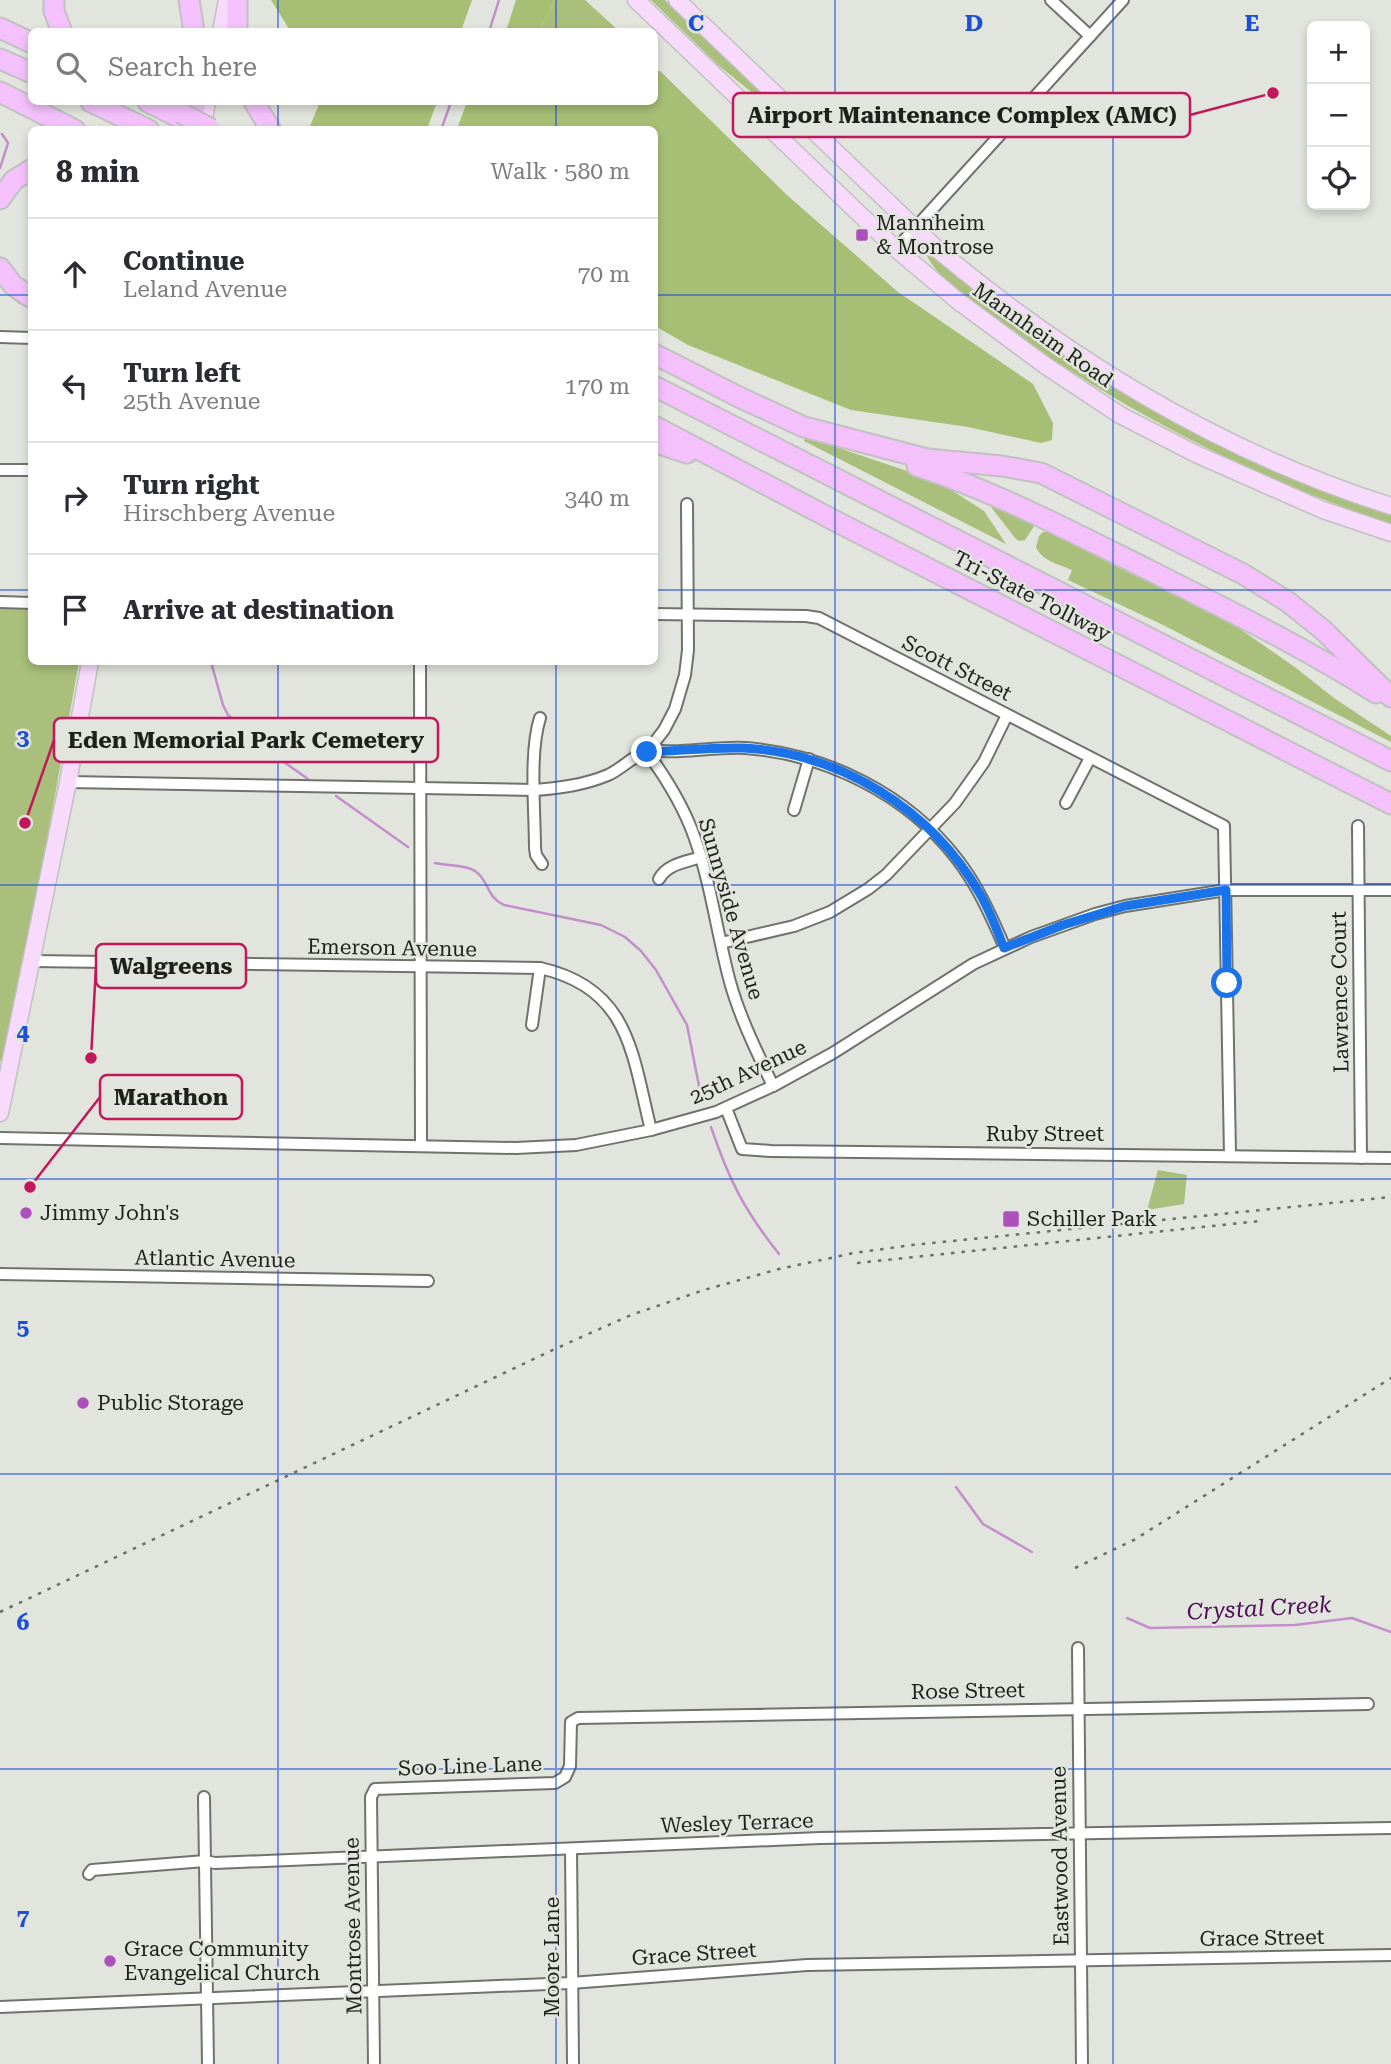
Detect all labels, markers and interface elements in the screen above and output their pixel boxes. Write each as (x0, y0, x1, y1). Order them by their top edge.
text: C (688, 10, 704, 37)
text: D (965, 10, 983, 37)
text: E (1245, 10, 1259, 37)
map controls (1307, 21, 1370, 210)
button: + (1307, 21, 1370, 84)
search box (28, 28, 658, 105)
icon: search (52, 48, 90, 86)
text: Search here (108, 52, 257, 82)
button: − (1307, 84, 1370, 147)
callout: Airport Maintenance Complex (AMC) (733, 93, 1190, 137)
text: Airport Maintenance Complex (AMC) (747, 102, 1177, 129)
button: locate (1307, 147, 1370, 210)
text: 8 min (56, 154, 139, 189)
text: Walk · 580 m (491, 158, 630, 185)
place label: Mannheim & Montrose (876, 211, 994, 259)
marker: Mannheim & Montrose (854, 227, 870, 243)
text: Continue (123, 246, 245, 276)
icon: ahead (56, 255, 94, 293)
text: 70 m (577, 261, 630, 288)
text: Leland Avenue (123, 276, 287, 303)
street label: Mannheim Road (968, 278, 1118, 393)
text: Turn left (123, 358, 241, 388)
icon: left (56, 367, 94, 405)
text: 170 m (565, 373, 630, 400)
text: 25th Avenue (123, 388, 260, 415)
text: Turn right (123, 470, 259, 500)
icon: right (56, 479, 94, 517)
text: 340 m (565, 485, 630, 512)
text: Hirschberg Avenue (123, 500, 335, 527)
street label: Tri-State Tollway (949, 546, 1115, 646)
icon: arrive (56, 591, 94, 629)
text: Arrive at destination (123, 595, 394, 625)
street label: Scott Street (898, 630, 1016, 706)
callout: Eden Memorial Park Cemetery (54, 718, 438, 762)
text: 3 (17, 724, 30, 751)
text: Eden Memorial Park Cemetery (68, 727, 424, 754)
route end (631, 736, 662, 767)
street label: Sunnyside Avenue (694, 816, 768, 1002)
street label: Lawrence Court (1327, 911, 1353, 1073)
street label: Emerson Avenue (307, 935, 477, 961)
callout: Walgreens (96, 944, 246, 988)
text: Walgreens (110, 953, 232, 980)
route start (1211, 967, 1242, 998)
text: 4 (17, 1019, 30, 1046)
street label: 25th Avenue (686, 1035, 810, 1109)
callout: Marathon (100, 1075, 242, 1119)
text: Marathon (114, 1084, 229, 1111)
street label: Ruby Street (986, 1122, 1104, 1146)
place label: Jimmy John's (40, 1201, 179, 1225)
marker: Jimmy John's (18, 1205, 34, 1221)
place label: Schiller Park (1027, 1207, 1157, 1231)
marker: Schiller Park (1001, 1209, 1021, 1229)
street label: Atlantic Avenue (135, 1246, 295, 1272)
text: 5 (17, 1314, 30, 1341)
place label: Public Storage (97, 1391, 244, 1415)
marker: Public Storage (75, 1395, 91, 1411)
water label: Crystal Creek (1186, 1591, 1333, 1626)
text: 6 (17, 1609, 30, 1636)
street label: Rose Street (911, 1678, 1025, 1704)
street label: Soo Line Lane (398, 1751, 542, 1781)
street label: Eastwood Avenue (1046, 1766, 1074, 1946)
street label: Wesley Terrace (660, 1808, 814, 1838)
street label: Montrose Avenue (339, 1837, 367, 2015)
street label: Moore Lane (540, 1897, 564, 2017)
text: 7 (17, 1904, 30, 1931)
street label: Grace Street (1199, 1925, 1325, 1951)
place label: Grace Community Evangelical Church (124, 1937, 320, 1985)
street label: Grace Street (631, 1938, 757, 1970)
marker: Grace Community Evangelical Church (102, 1953, 118, 1969)

